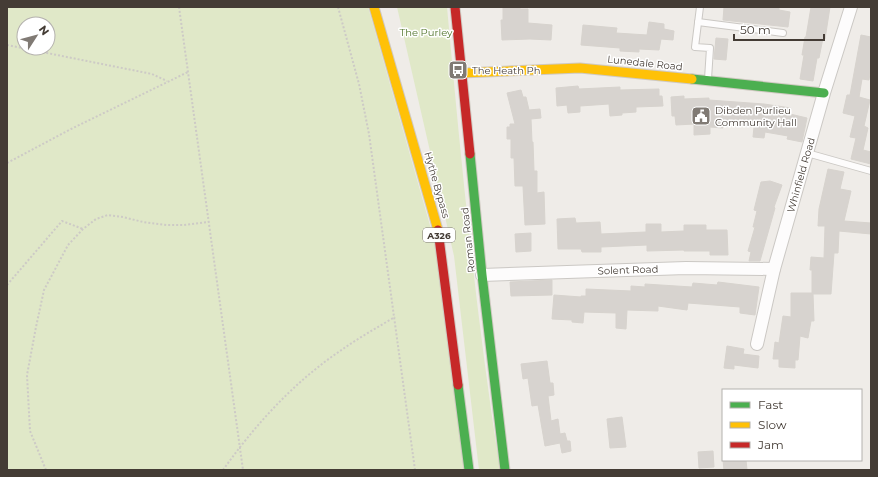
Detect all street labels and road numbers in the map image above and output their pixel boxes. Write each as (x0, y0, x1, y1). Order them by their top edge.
street label: Lunedale Road (607, 53, 683, 73)
street label: Whinfield Road (784, 136, 818, 214)
street label: Hythe Bypass (421, 150, 453, 220)
street label: Roman Road (458, 207, 478, 273)
road number: A326 (423, 228, 455, 242)
street label: Solent Road (597, 262, 659, 278)

